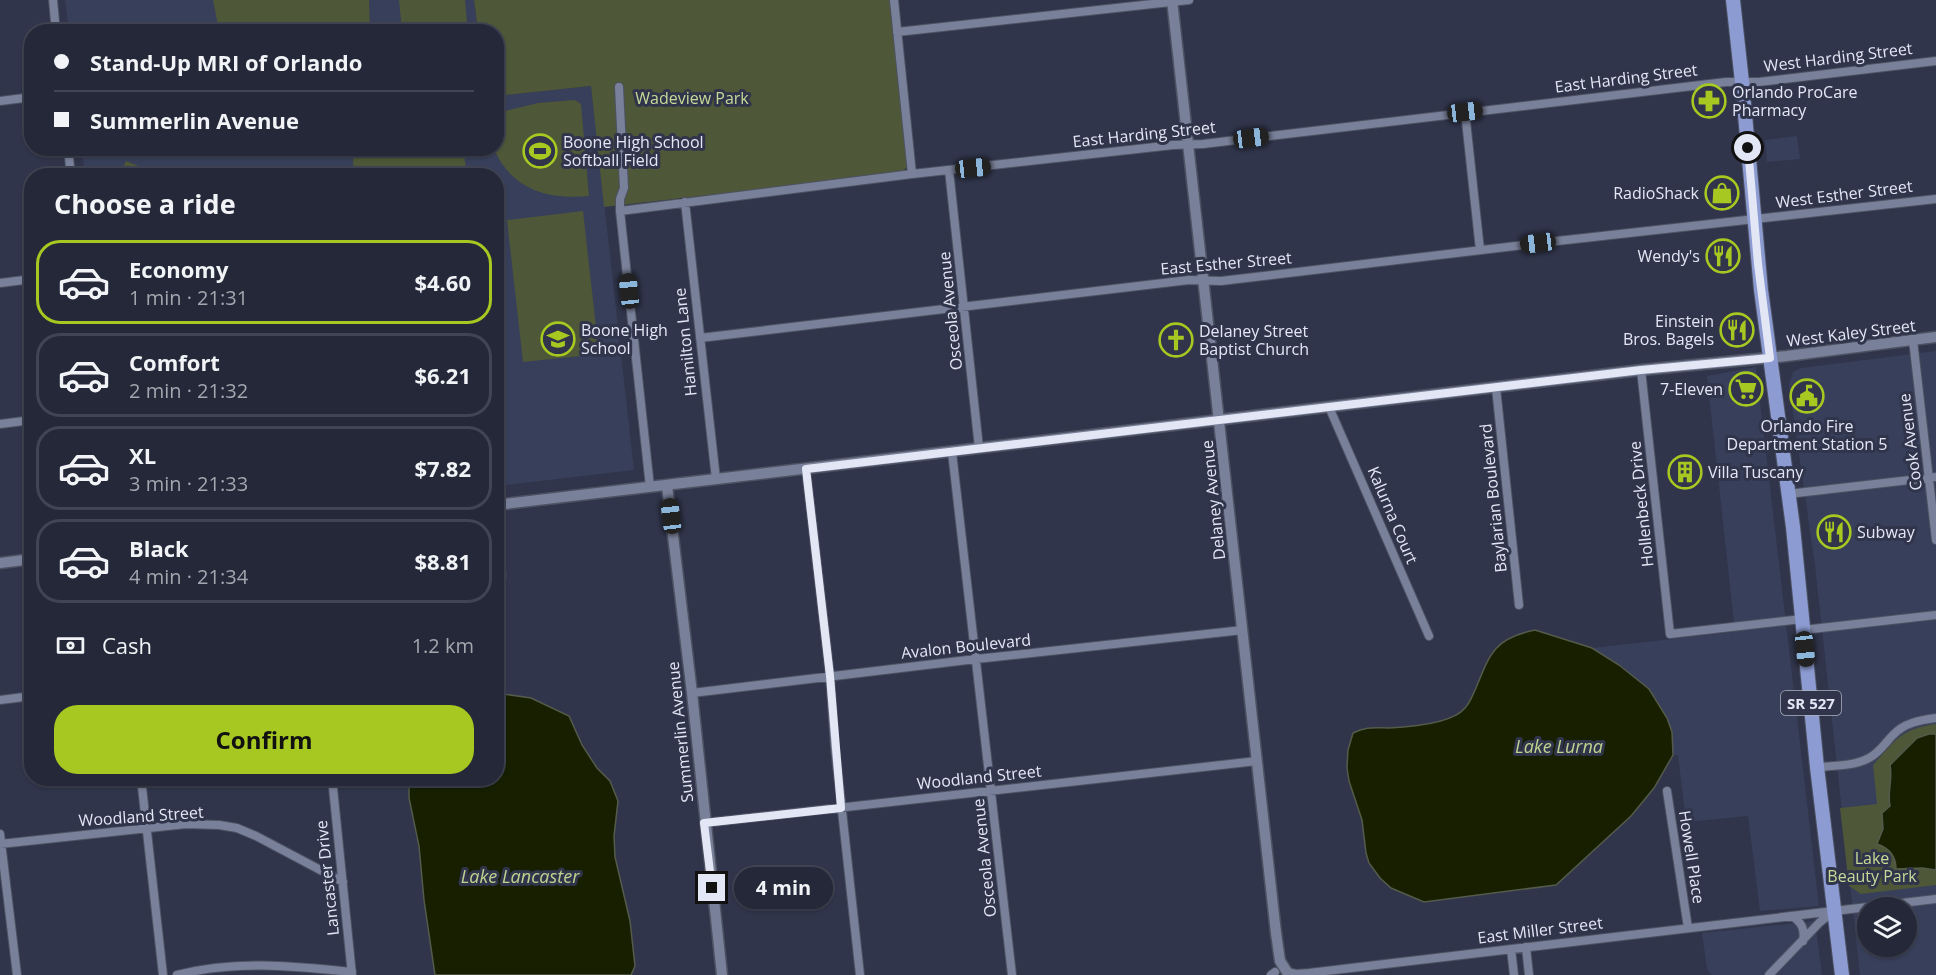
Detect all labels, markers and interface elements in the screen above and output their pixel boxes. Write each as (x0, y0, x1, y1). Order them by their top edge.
street label: West Harding Street (1762, 37, 1914, 77)
text: Stand-Up MRI of Orlando (90, 47, 362, 77)
street label: East Harding Street (1553, 58, 1699, 98)
place label: Orlando ProCare Pharmacy (1732, 81, 1858, 121)
pharmacy icon: Orlando ProCare Pharmacy (1691, 83, 1727, 119)
park label: Wadeview Park (635, 87, 749, 109)
car (1446, 101, 1484, 123)
text: Summerlin Avenue (90, 105, 299, 135)
street label: East Harding Street (1071, 116, 1217, 152)
car (1232, 127, 1270, 149)
place label: Boone High School Softball Field (563, 131, 704, 171)
sports icon: Boone High School Softball Field (522, 133, 558, 169)
route start (1734, 134, 1761, 161)
car (954, 157, 992, 179)
shop icon: RadioShack (1704, 175, 1740, 211)
street label: West Esther Street (1774, 175, 1914, 213)
place label: RadioShack (1613, 182, 1700, 204)
text: Choose a ride (54, 185, 236, 222)
car (1519, 232, 1557, 254)
restaurant icon: Wendy's (1705, 238, 1741, 274)
place label: Wendy's (1637, 245, 1700, 267)
street label: East Esther Street (1159, 246, 1293, 280)
street label: Osceola Avenue (933, 251, 967, 371)
text: Economy (129, 254, 228, 284)
icon: car (57, 255, 111, 309)
text: $4.60 (414, 267, 471, 297)
car (618, 272, 640, 310)
text: 1 min · 21:31 (129, 284, 248, 311)
street label: Hamilton Lane (668, 287, 702, 397)
place label: Einstein Bros. Bagels (1623, 310, 1714, 350)
restaurant icon: Einstein Bros. Bagels (1719, 312, 1755, 348)
street label: West Kaley Street (1785, 314, 1917, 352)
place label: Boone High School (581, 319, 668, 359)
place label: Delaney Street Baptist Church (1199, 320, 1309, 360)
school or university icon: Boone High School (540, 321, 576, 357)
church icon: Delaney Street Baptist Church (1158, 322, 1194, 358)
text: Comfort (129, 347, 220, 377)
icon: car (57, 348, 111, 402)
text: $6.21 (414, 360, 471, 390)
supermarket icon: 7-Eleven (1728, 371, 1764, 407)
text: 2 min · 21:32 (129, 377, 248, 404)
place label: 7-Eleven (1660, 378, 1723, 400)
public building icon: Orlando Fire Department Station 5 (1789, 378, 1825, 414)
street label: Cook Avenue (1893, 392, 1927, 492)
place label: Orlando Fire Department Station 5 (1727, 415, 1887, 455)
street label: Baylarian Boulevard (1474, 422, 1512, 574)
street label: Delaney Avenue (1196, 439, 1230, 561)
text: XL (129, 440, 156, 470)
street label: Hollenbeck Drive (1623, 440, 1659, 568)
icon: car (57, 441, 111, 495)
text: $7.82 (414, 453, 471, 483)
building icon: Villa Tuscany (1667, 454, 1703, 490)
place label: Villa Tuscany (1708, 461, 1804, 483)
street label: Kalurna Court (1363, 463, 1423, 567)
text: 3 min · 21:33 (129, 470, 248, 497)
car (660, 497, 682, 535)
restaurant icon: Subway (1816, 514, 1852, 550)
place label: Subway (1857, 521, 1916, 543)
text: Black (129, 533, 189, 563)
icon: car (57, 534, 111, 588)
text: $8.81 (414, 546, 471, 576)
text: 4 min · 21:34 (129, 563, 248, 590)
street label: Avalon Boulevard (900, 628, 1032, 664)
icon: cash (54, 629, 87, 662)
text: Cash (102, 630, 152, 660)
car (1794, 630, 1816, 668)
text: 1.2 km (412, 632, 474, 659)
street label: Summerlin Avenue (662, 660, 698, 804)
road number: SR 527 (1781, 691, 1841, 715)
button: Confirm (54, 705, 474, 774)
water label: Lake Lurna (1515, 734, 1603, 758)
street label: Woodland Street (916, 759, 1043, 794)
street label: Osceola Avenue (967, 798, 1001, 918)
street label: Woodland Street (78, 801, 205, 831)
street label: Howell Place (1674, 809, 1710, 905)
street label: Lancaster Drive (310, 819, 344, 937)
park label: Lake Beauty Park (1827, 847, 1917, 887)
water label: Lake Lancaster (461, 864, 580, 888)
callout: 4 min (733, 867, 832, 909)
route end (698, 874, 725, 901)
text: 4 min (756, 874, 811, 901)
map controls (1857, 897, 1917, 957)
button: layers (1857, 897, 1917, 957)
street label: East Miller Street (1476, 911, 1604, 949)

